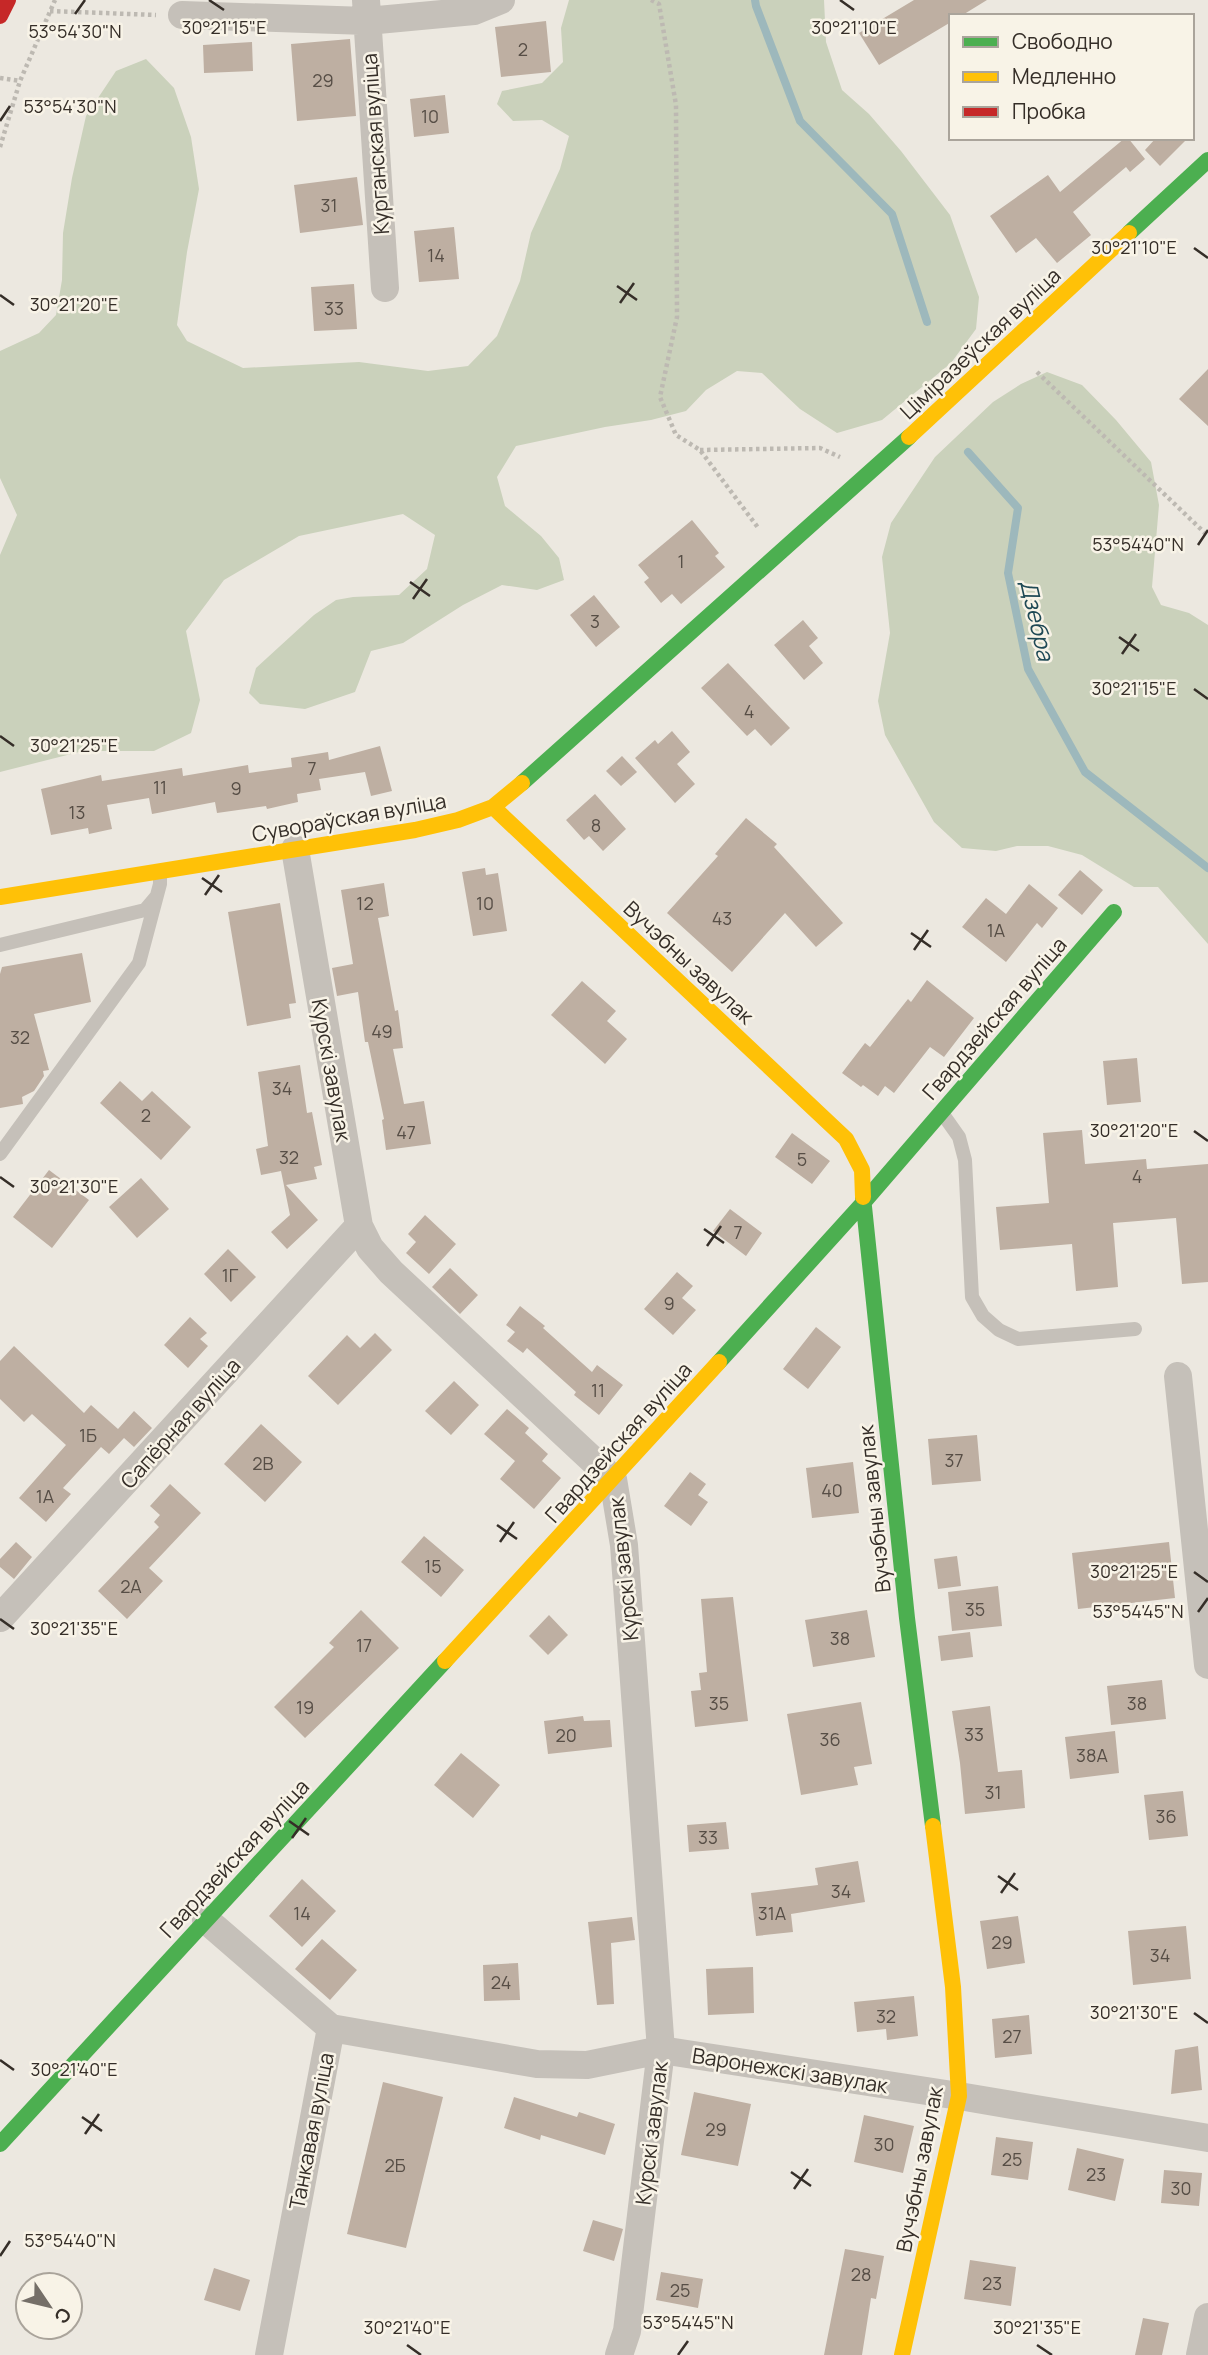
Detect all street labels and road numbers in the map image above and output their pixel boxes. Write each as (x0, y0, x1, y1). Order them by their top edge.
street label: Курганская вуліца (355, 53, 395, 235)
street label: Ціміразеўская вуліца (894, 261, 1066, 425)
street label: Сувораўская вуліца (250, 786, 448, 848)
street label: Вучэбны завулак (618, 894, 761, 1030)
street label: Гвардзейская вуліца (916, 931, 1072, 1105)
street label: Курскі завулак (306, 996, 358, 1144)
street label: Сапёрная вуліца (114, 1352, 246, 1494)
street label: Гвардзейская вуліца (538, 1356, 698, 1528)
street label: Вучэбны завулак (851, 1423, 897, 1594)
street label: Курскі завулак (601, 1495, 644, 1642)
street label: Гвардзейская вуліца (153, 1773, 315, 1943)
street label: Варонежскі завулак (690, 2041, 890, 2099)
street label: Танкавая вуліца (282, 2050, 340, 2212)
street label: Курскі завулак (628, 2059, 674, 2206)
street label: Вучэбны завулак (889, 2083, 949, 2254)

